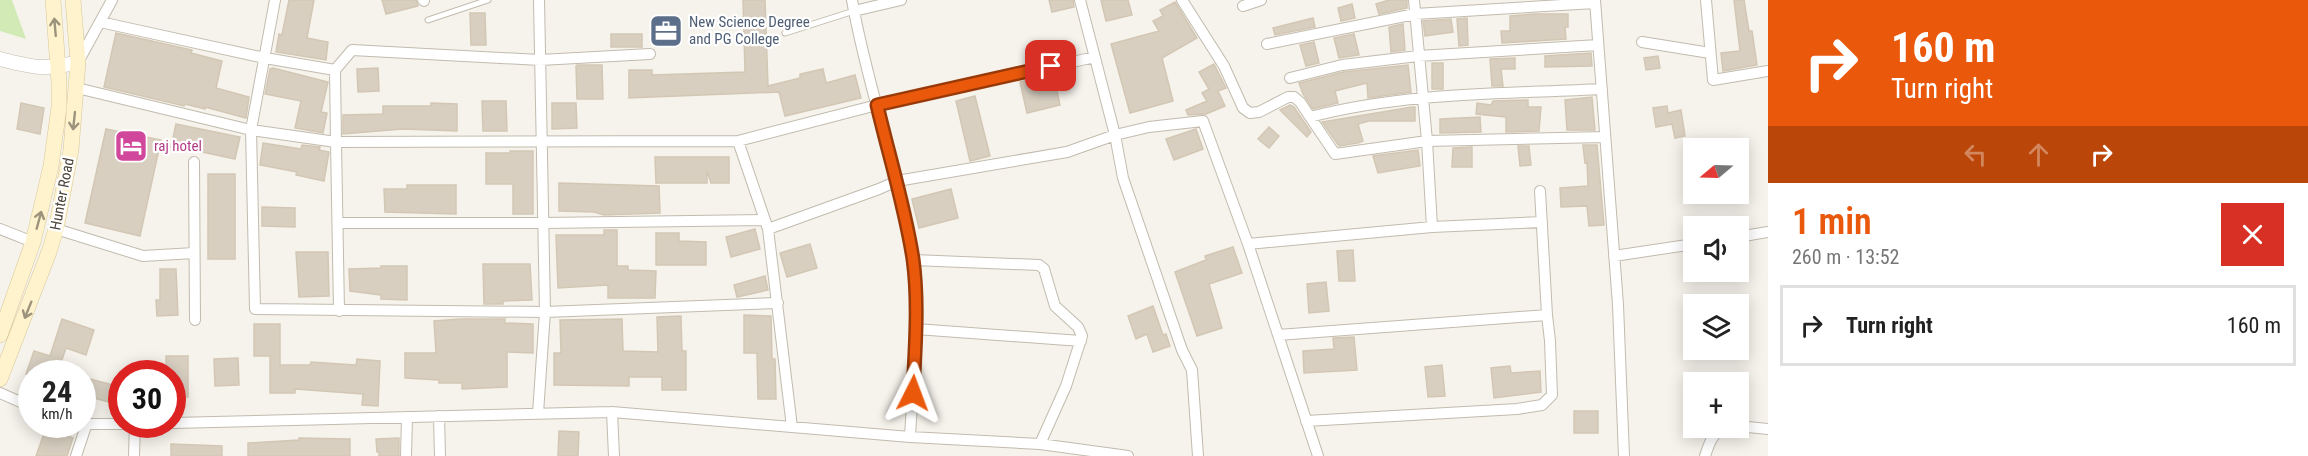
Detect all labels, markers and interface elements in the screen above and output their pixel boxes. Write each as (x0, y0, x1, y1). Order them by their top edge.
office icon: New Science Degree and PG College (648, 13, 684, 49)
place label: New Science Degree and PG College (689, 13, 810, 48)
one-way arrow (49, 18, 60, 38)
text: 160 m (1891, 23, 1996, 72)
icon: right (1792, 24, 1870, 102)
pin (1025, 40, 1076, 91)
icon: arrive (1034, 49, 1067, 82)
text: Turn right (1891, 73, 1993, 105)
one-way arrow (68, 111, 79, 131)
hotel icon: raj hotel (113, 128, 149, 164)
place label: raj hotel (154, 137, 202, 155)
north arrow (1683, 138, 1749, 204)
map controls (1683, 138, 1749, 438)
icon: left (1959, 138, 1992, 171)
icon: ahead (2022, 138, 2055, 171)
icon: right (2085, 138, 2118, 171)
street label: Hunter Road (46, 156, 78, 232)
text: 1 min (1792, 201, 1872, 243)
button: close (2221, 203, 2284, 266)
one-way arrow (34, 211, 46, 230)
button: sound (1683, 216, 1749, 282)
text: 260 m · 13:52 (1792, 245, 1899, 269)
button: layers (1683, 294, 1749, 360)
one-way arrow (22, 300, 33, 318)
icon: right (1795, 309, 1828, 342)
text: Turn right (1846, 313, 1933, 338)
text: 160 m (2227, 313, 2281, 338)
speed limit sign: 30 (108, 360, 186, 438)
position arrow (881, 361, 945, 425)
button: + (1683, 372, 1749, 438)
text: 24 (42, 374, 72, 409)
text: km/h (42, 405, 72, 423)

